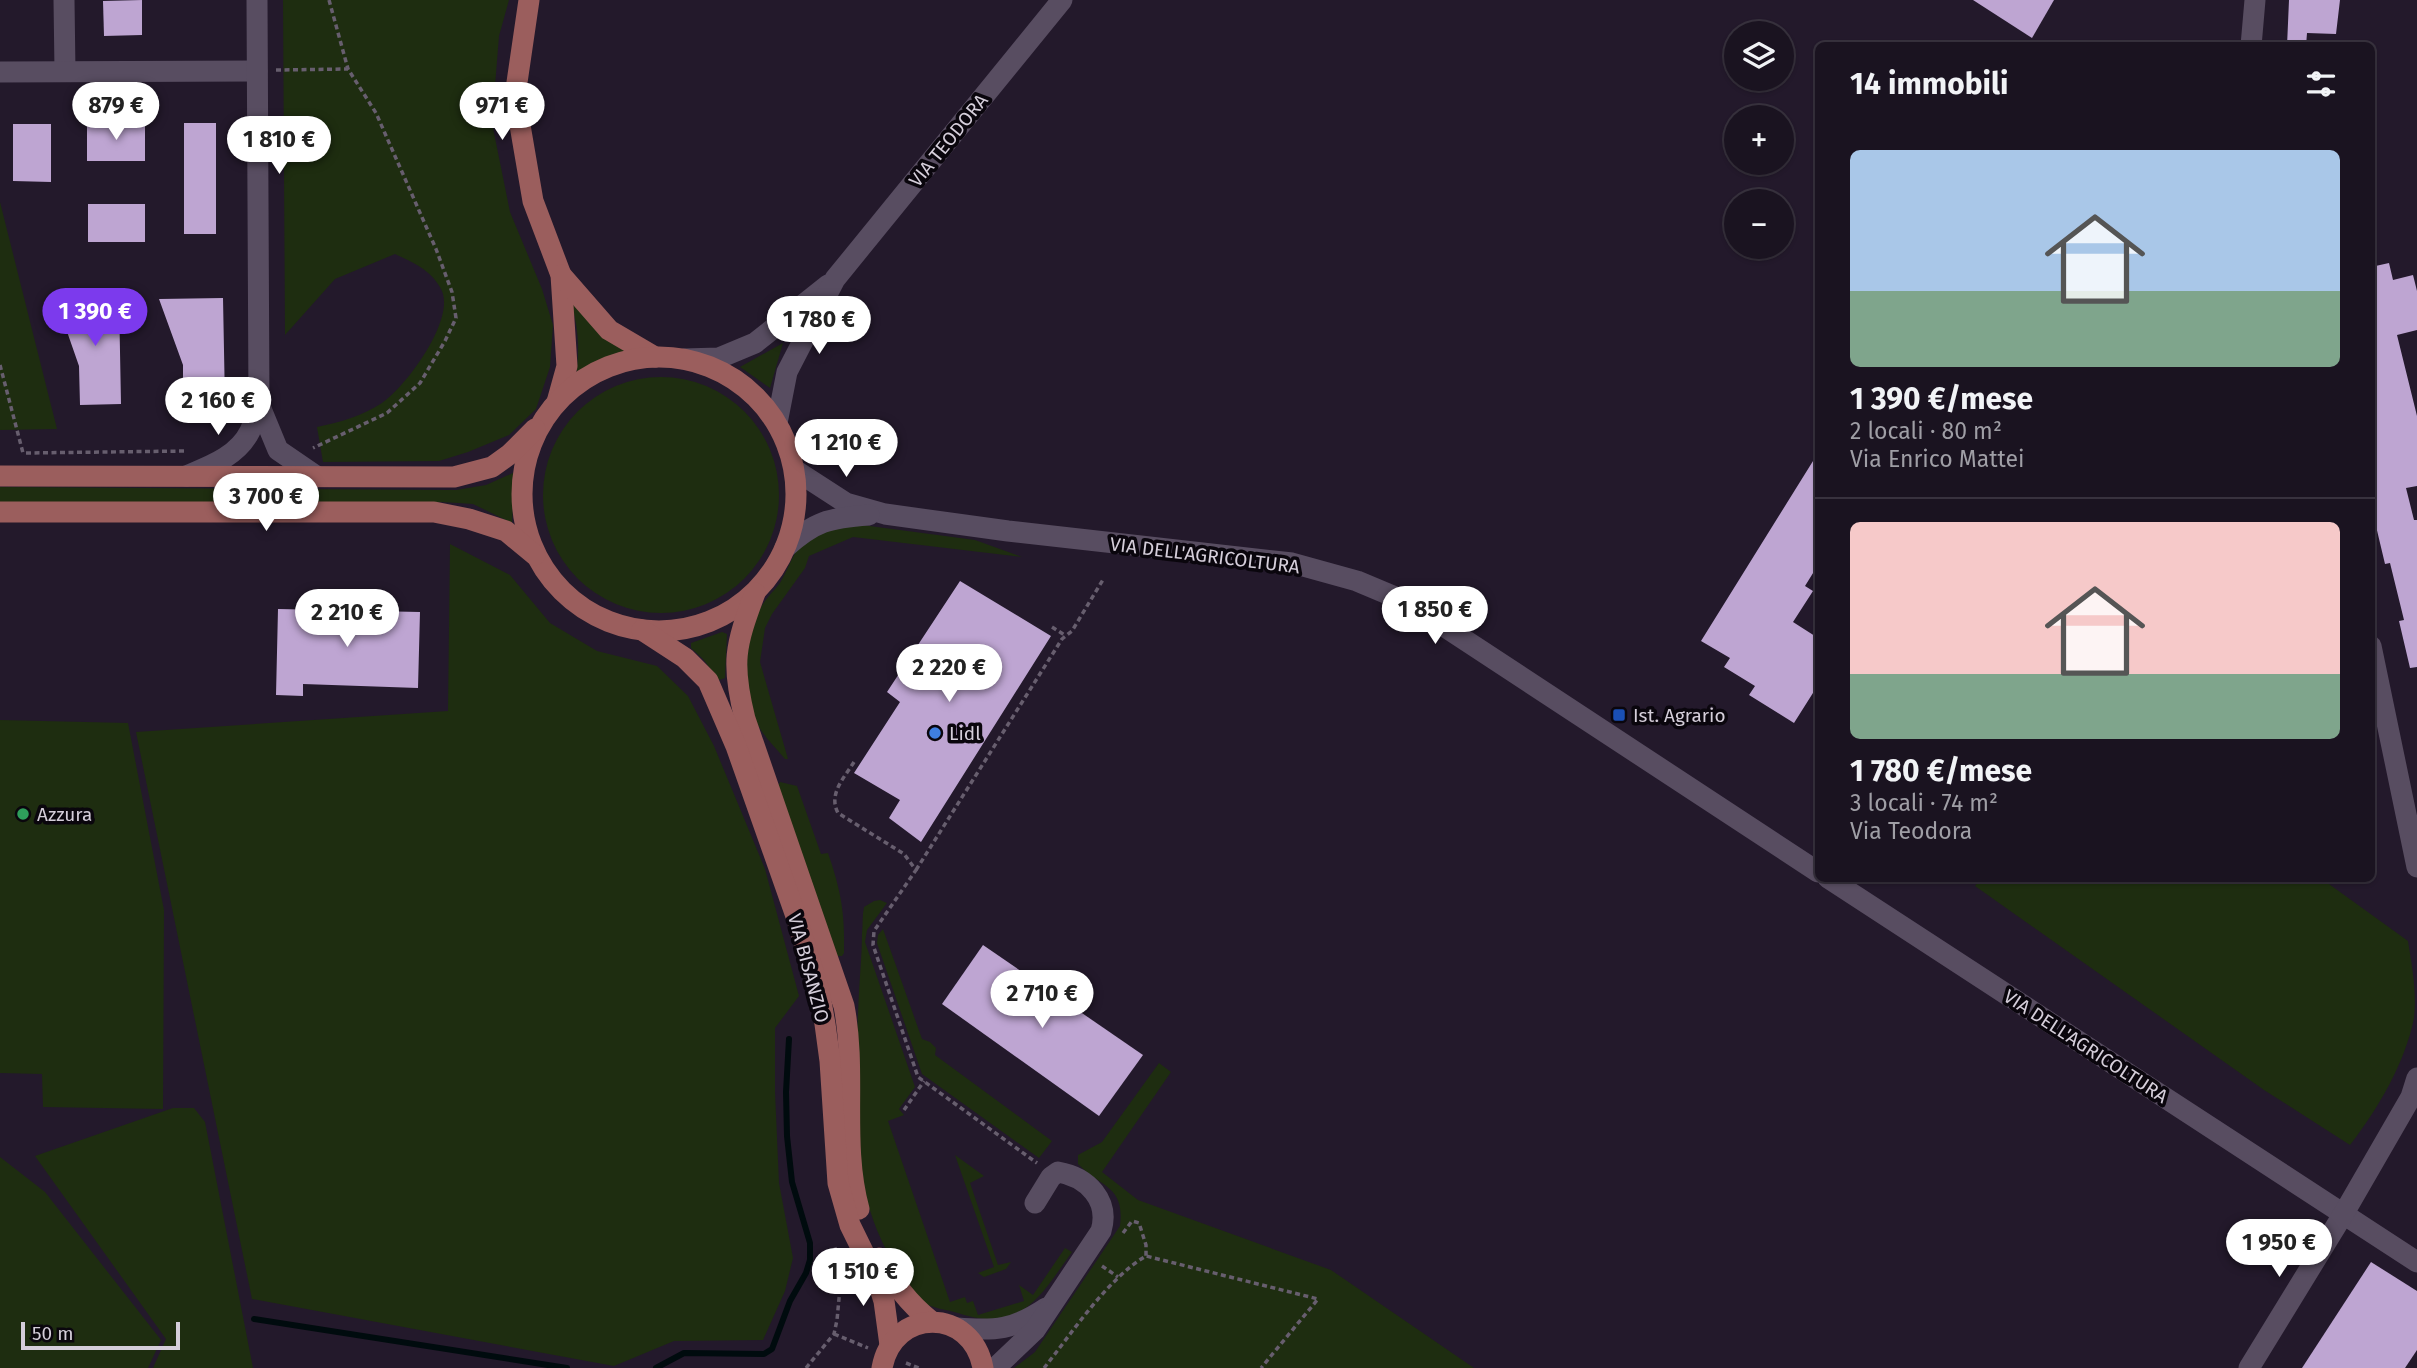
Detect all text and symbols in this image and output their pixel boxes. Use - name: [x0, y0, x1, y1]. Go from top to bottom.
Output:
- map controls: [1724, 21, 1794, 259]
- button: layers: [1724, 21, 1794, 91]
- icon: filters: [2302, 65, 2340, 103]
- text: 14 immobili: [1850, 66, 2008, 102]
- pin: 879 €: [67, 82, 165, 142]
- pin: 971 €: [453, 82, 551, 142]
- street label: VIA TEODORA: [904, 89, 993, 191]
- text: 879 €: [88, 91, 144, 119]
- text: 971 €: [476, 91, 528, 119]
- button: +: [1724, 105, 1794, 175]
- pin: 1 810 €: [214, 116, 344, 176]
- text: 1 810 €: [243, 125, 315, 153]
- button: −: [1724, 189, 1794, 259]
- icon: home: [2032, 196, 2158, 322]
- pin: 1 390 €: [30, 288, 160, 348]
- pin: 1 780 €: [754, 296, 884, 356]
- text: 1 390 €: [58, 297, 132, 325]
- text: 1 780 €: [783, 305, 855, 333]
- pin: 2 160 €: [153, 378, 283, 437]
- text: 1 390 €/mese: [1850, 381, 2033, 417]
- text: 2 160 €: [181, 386, 255, 414]
- text: 2 locali · 80 m²: [1850, 417, 2002, 445]
- pin: 1 210 €: [781, 420, 911, 479]
- text: 1 210 €: [811, 428, 881, 456]
- text: Via Enrico Mattei: [1850, 445, 2025, 473]
- pin: 3 700 €: [201, 474, 331, 533]
- text: 3 700 €: [229, 482, 303, 510]
- street label: VIA DELL'AGRICOLTURA: [1109, 532, 1301, 579]
- icon: home: [2032, 568, 2158, 694]
- pin: 1 850 €: [1370, 586, 1500, 646]
- pin: 2 210 €: [282, 590, 412, 649]
- text: 1 850 €: [1398, 595, 1472, 623]
- text: 2 210 €: [311, 598, 383, 626]
- pin: 2 220 €: [884, 644, 1014, 704]
- text: 2 220 €: [912, 653, 986, 681]
- place label: Ist. Agrario: [1633, 704, 1726, 727]
- marker: Ist. Agrario: [1611, 707, 1627, 723]
- place label: Lidl: [949, 722, 981, 745]
- marker: Lidl: [927, 725, 943, 741]
- text: 1 780 €/mese: [1850, 753, 2032, 789]
- text: 3 locali · 74 m²: [1850, 789, 1998, 817]
- place label: Azzura: [37, 803, 92, 826]
- marker: Azzura: [15, 806, 31, 822]
- text: Via Teodora: [1850, 817, 1972, 845]
- street label: VIA BISANZIO: [783, 911, 834, 1025]
- pin: 2 710 €: [977, 970, 1107, 1030]
- text: 2 710 €: [1007, 979, 1077, 1007]
- street label: VIA DELL'AGRICOLTURA: [1999, 985, 2172, 1108]
- pin: 1 950 €: [2214, 1220, 2344, 1279]
- text: 1 950 €: [2242, 1228, 2316, 1256]
- pin: 1 510 €: [798, 1248, 928, 1308]
- text: 1 510 €: [828, 1257, 898, 1285]
- scale bar: [21, 1319, 180, 1351]
- text: 50 m: [32, 1322, 73, 1345]

